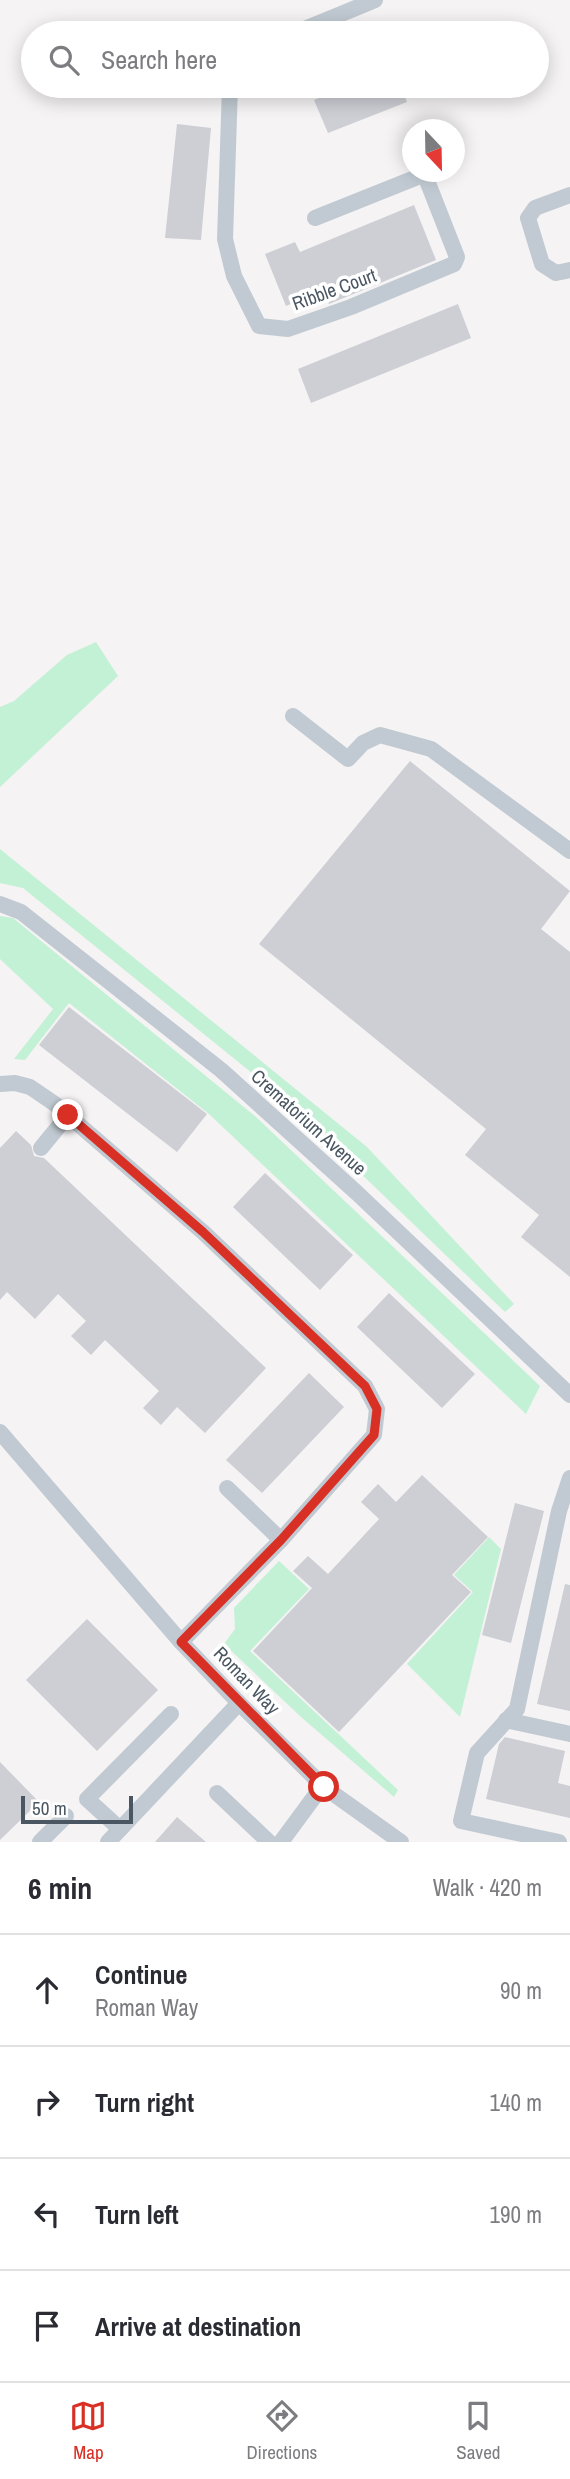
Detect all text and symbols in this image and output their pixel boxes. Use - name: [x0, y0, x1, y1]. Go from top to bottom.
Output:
- search box: [21, 21, 549, 98]
- icon: search: [45, 41, 83, 79]
- text: Search here: [101, 42, 217, 77]
- north arrow: [402, 119, 465, 182]
- street label: Ribble Court: [288, 262, 380, 316]
- street label: Crematorium Avenue: [246, 1063, 372, 1181]
- route end: [52, 1099, 83, 1130]
- street label: Roman Way: [208, 1640, 286, 1720]
- route start: [308, 1771, 339, 1802]
- scale bar: [21, 1793, 133, 1825]
- text: 50 m: [32, 1795, 67, 1821]
- text: 6 min: [28, 1868, 92, 1908]
- text: Walk · 420 m: [433, 1872, 542, 1903]
- text: Continue: [95, 1957, 187, 1992]
- icon: ahead: [28, 1971, 66, 2009]
- text: 90 m: [500, 1975, 542, 2006]
- text: Roman Way: [95, 1992, 198, 2023]
- icon: right: [28, 2083, 66, 2121]
- text: Turn right: [95, 2085, 194, 2120]
- text: 140 m: [490, 2087, 542, 2118]
- icon: left: [28, 2195, 66, 2233]
- text: Turn left: [95, 2197, 179, 2232]
- text: 190 m: [490, 2199, 542, 2230]
- icon: arrive: [28, 2307, 66, 2345]
- text: Arrive at destination: [95, 2309, 301, 2344]
- tab: Map: [69, 2397, 107, 2465]
- tab: Directions: [246, 2397, 317, 2465]
- tab: Saved: [456, 2397, 501, 2465]

